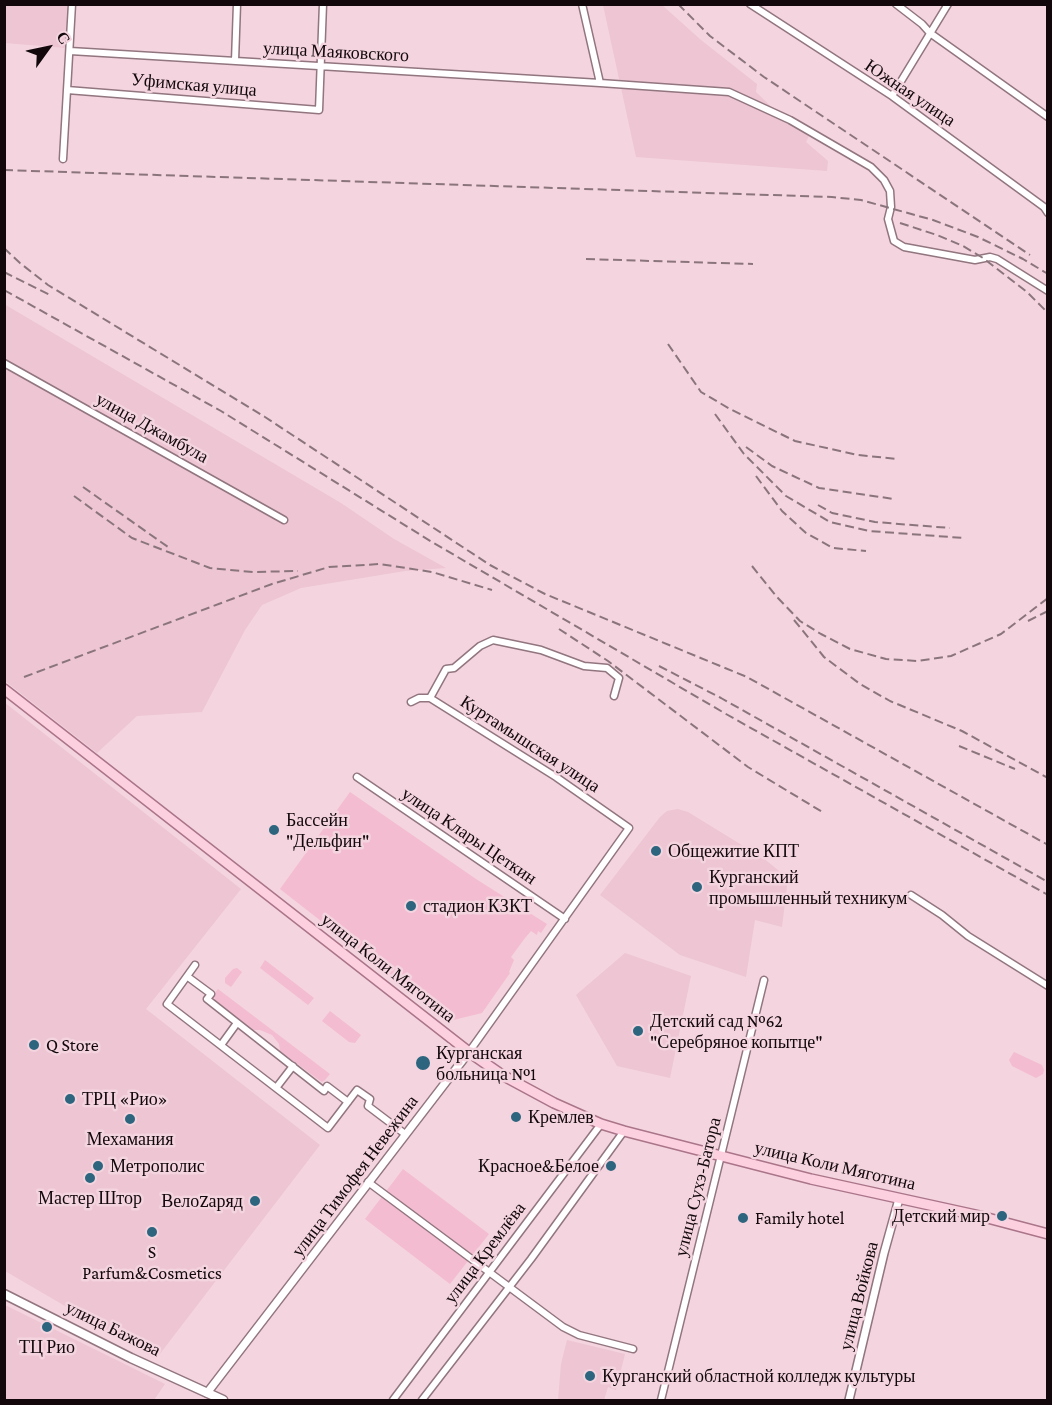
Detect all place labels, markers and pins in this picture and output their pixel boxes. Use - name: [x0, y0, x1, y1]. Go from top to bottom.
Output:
- place label: Бассейн "Дельфин": [286, 809, 369, 852]
- marker: Бассейн "Дельфин": [267, 823, 281, 837]
- place label: Общежитие КПТ: [668, 840, 799, 862]
- marker: Общежитие КПТ: [649, 844, 663, 858]
- place label: Курганский промышленный техникум: [709, 866, 908, 908]
- marker: Курганский промышленный техникум: [690, 880, 704, 894]
- place label: стадион КЗКТ: [423, 895, 532, 917]
- marker: стадион КЗКТ: [404, 899, 418, 913]
- place label: Детский сад №62 "Серебряное копытце": [650, 1010, 823, 1052]
- marker: Детский сад №62 "Серебряное копытце": [631, 1024, 645, 1038]
- place label: Q Store: [46, 1034, 99, 1056]
- marker: Q Store: [27, 1038, 41, 1052]
- place label: Курганская больница №1: [436, 1042, 536, 1084]
- marker: Курганская больница №1: [414, 1054, 432, 1072]
- place label: ТРЦ «Рио»: [82, 1088, 168, 1110]
- marker: ТРЦ «Рио»: [63, 1092, 77, 1106]
- place label: Кремлев: [528, 1106, 594, 1128]
- marker: Кремлев: [509, 1110, 523, 1124]
- marker: Мехамания: [123, 1112, 137, 1126]
- place label: Мехамания: [86, 1128, 174, 1150]
- place label: Метрополис: [110, 1155, 205, 1177]
- place label: Красное&Белое: [478, 1155, 599, 1177]
- marker: Метрополис: [91, 1159, 105, 1173]
- marker: Красное&Белое: [604, 1159, 618, 1173]
- marker: Мастер Штор: [83, 1171, 97, 1185]
- place label: Мастер Штор: [38, 1187, 142, 1209]
- place label: ВелоZаряд: [161, 1190, 243, 1212]
- marker: ВелоZаряд: [248, 1194, 262, 1208]
- place label: Детский мир: [892, 1205, 990, 1227]
- place label: Family hotel: [755, 1207, 844, 1229]
- marker: Детский мир: [995, 1209, 1009, 1223]
- marker: Family hotel: [736, 1211, 750, 1225]
- marker: S Parfum&Cosmetics: [145, 1225, 159, 1239]
- place label: S Parfum&Cosmetics: [82, 1241, 222, 1284]
- marker: ТЦ Рио: [40, 1320, 54, 1334]
- place label: ТЦ Рио: [19, 1336, 75, 1358]
- place label: Курганский областной колледж культуры: [602, 1365, 915, 1387]
- marker: Курганский областной колледж культуры: [583, 1369, 597, 1383]

